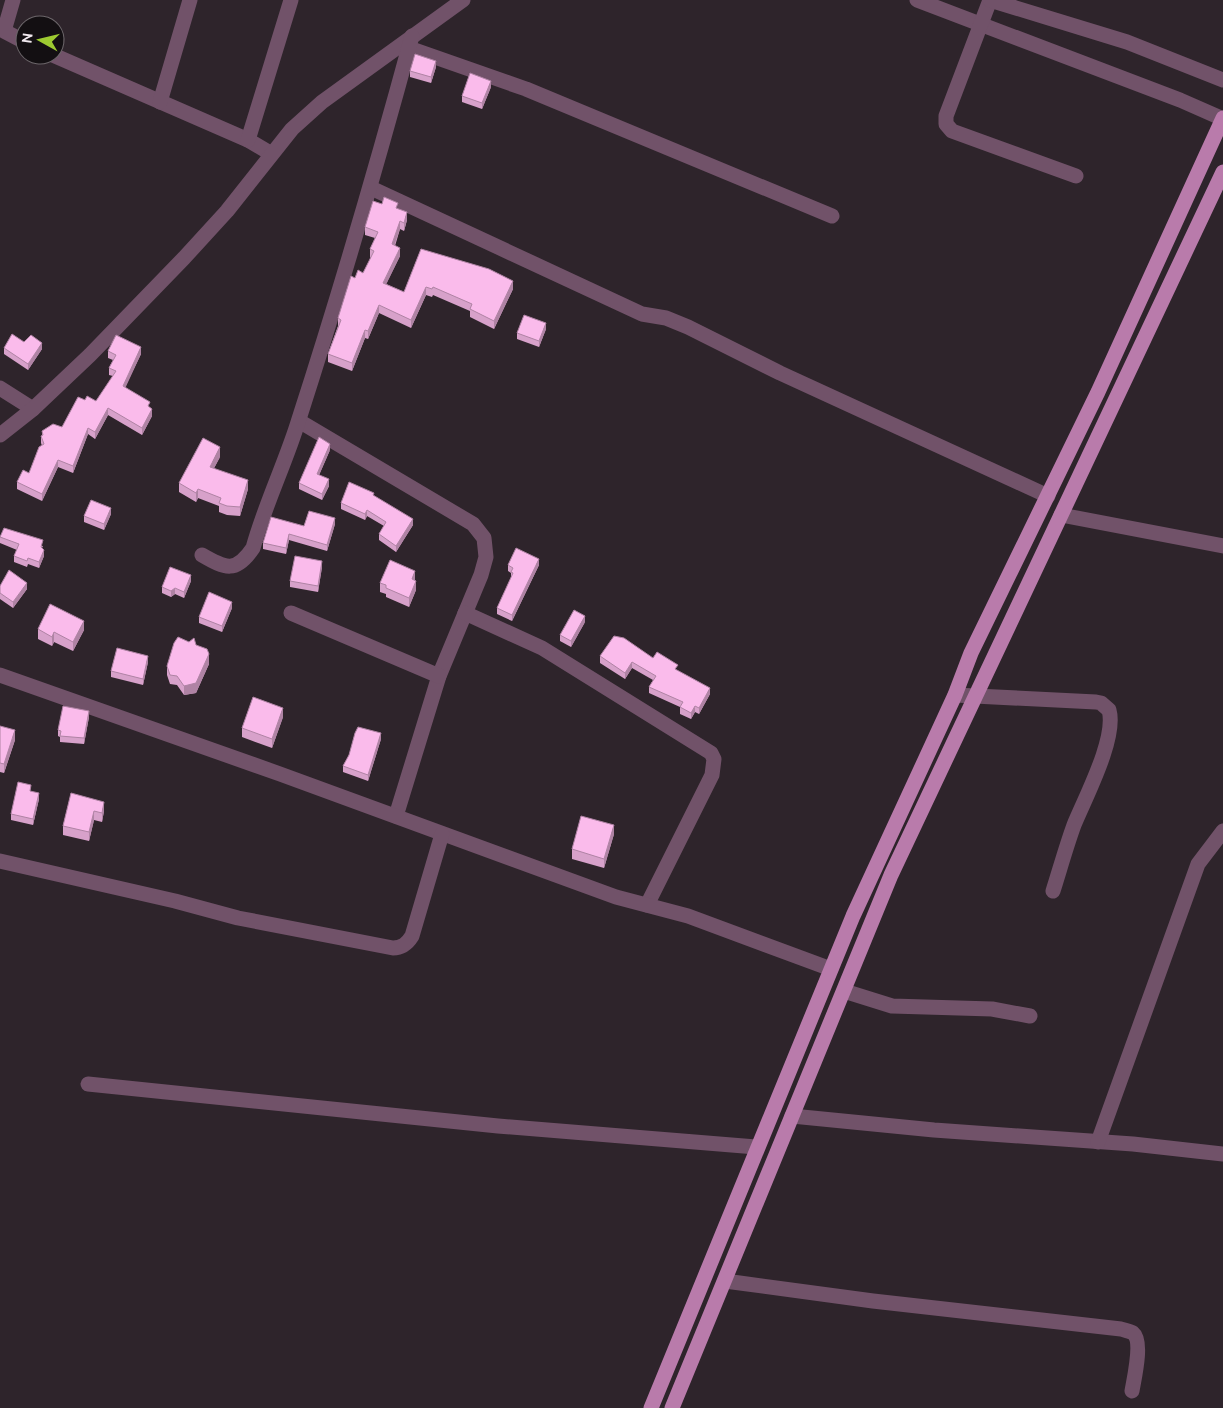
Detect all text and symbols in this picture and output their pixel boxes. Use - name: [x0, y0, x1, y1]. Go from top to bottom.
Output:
- north arrow: [15, 15, 65, 65]
- text: N: [18, 32, 36, 44]

